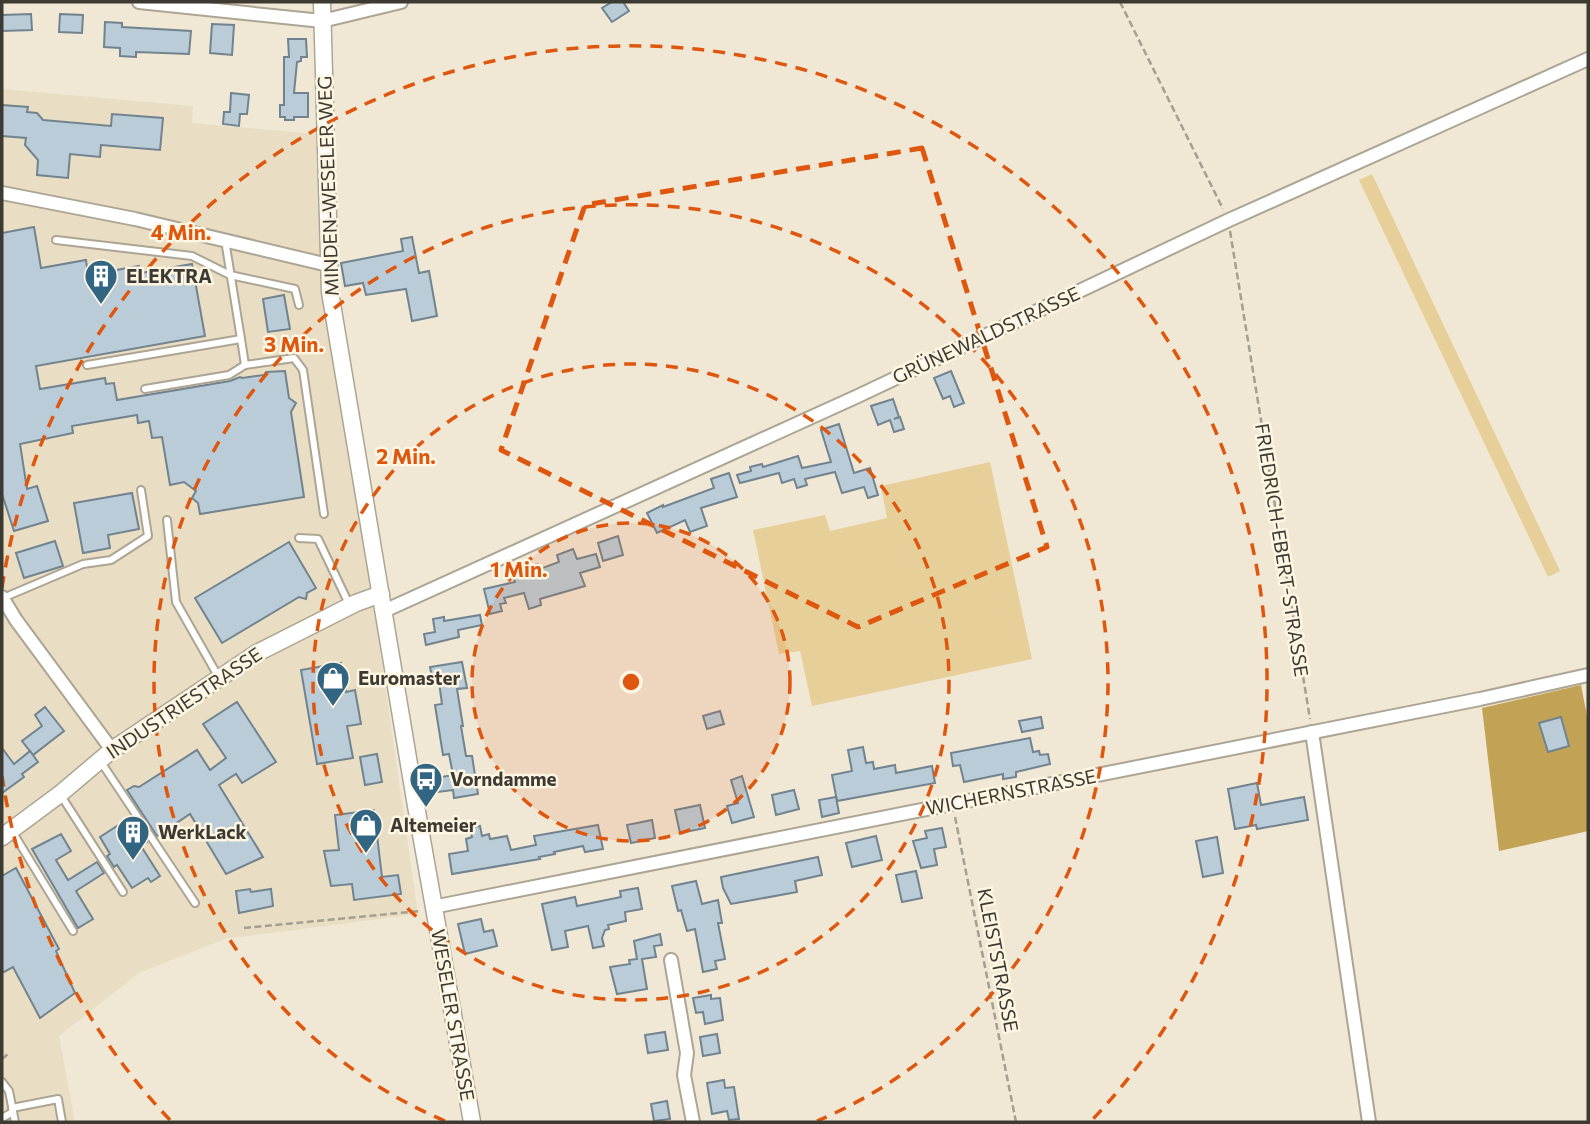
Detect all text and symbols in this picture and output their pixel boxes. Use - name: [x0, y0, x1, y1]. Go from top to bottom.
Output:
- street label: MINDEN-WESELER WEG: [312, 75, 343, 297]
- text: 4 Min.: [151, 219, 211, 244]
- building icon: ELEKTRA: [82, 257, 120, 306]
- place label: ELEKTRA: [126, 264, 212, 287]
- street label: GRÜNEWALDSTRASSE: [888, 281, 1083, 388]
- text: 3 Min.: [264, 331, 324, 356]
- street label: FRIEDRICH-EBERT-STRASSE: [1251, 422, 1314, 678]
- text: 2 Min.: [376, 443, 436, 468]
- text: 1 Min.: [490, 556, 548, 581]
- street label: INDUSTRIESTRASSE: [102, 642, 266, 763]
- shop icon: Euromaster: [314, 659, 352, 708]
- place label: Euromaster: [358, 666, 460, 689]
- centre of rings: [619, 670, 643, 694]
- bus stop icon: Vorndamme: [407, 760, 445, 809]
- street label: WICHERNSTRASSE: [924, 764, 1098, 819]
- place label: Vorndamme: [450, 767, 557, 790]
- shop icon: Altemeier: [347, 806, 385, 855]
- building icon: WerkLack: [114, 813, 152, 862]
- place label: Altemeier: [390, 813, 477, 836]
- place label: WerkLack: [158, 820, 247, 843]
- street label: KLEISTSTRASSE: [973, 886, 1024, 1034]
- street label: WESELER STRASSE: [427, 927, 480, 1103]

